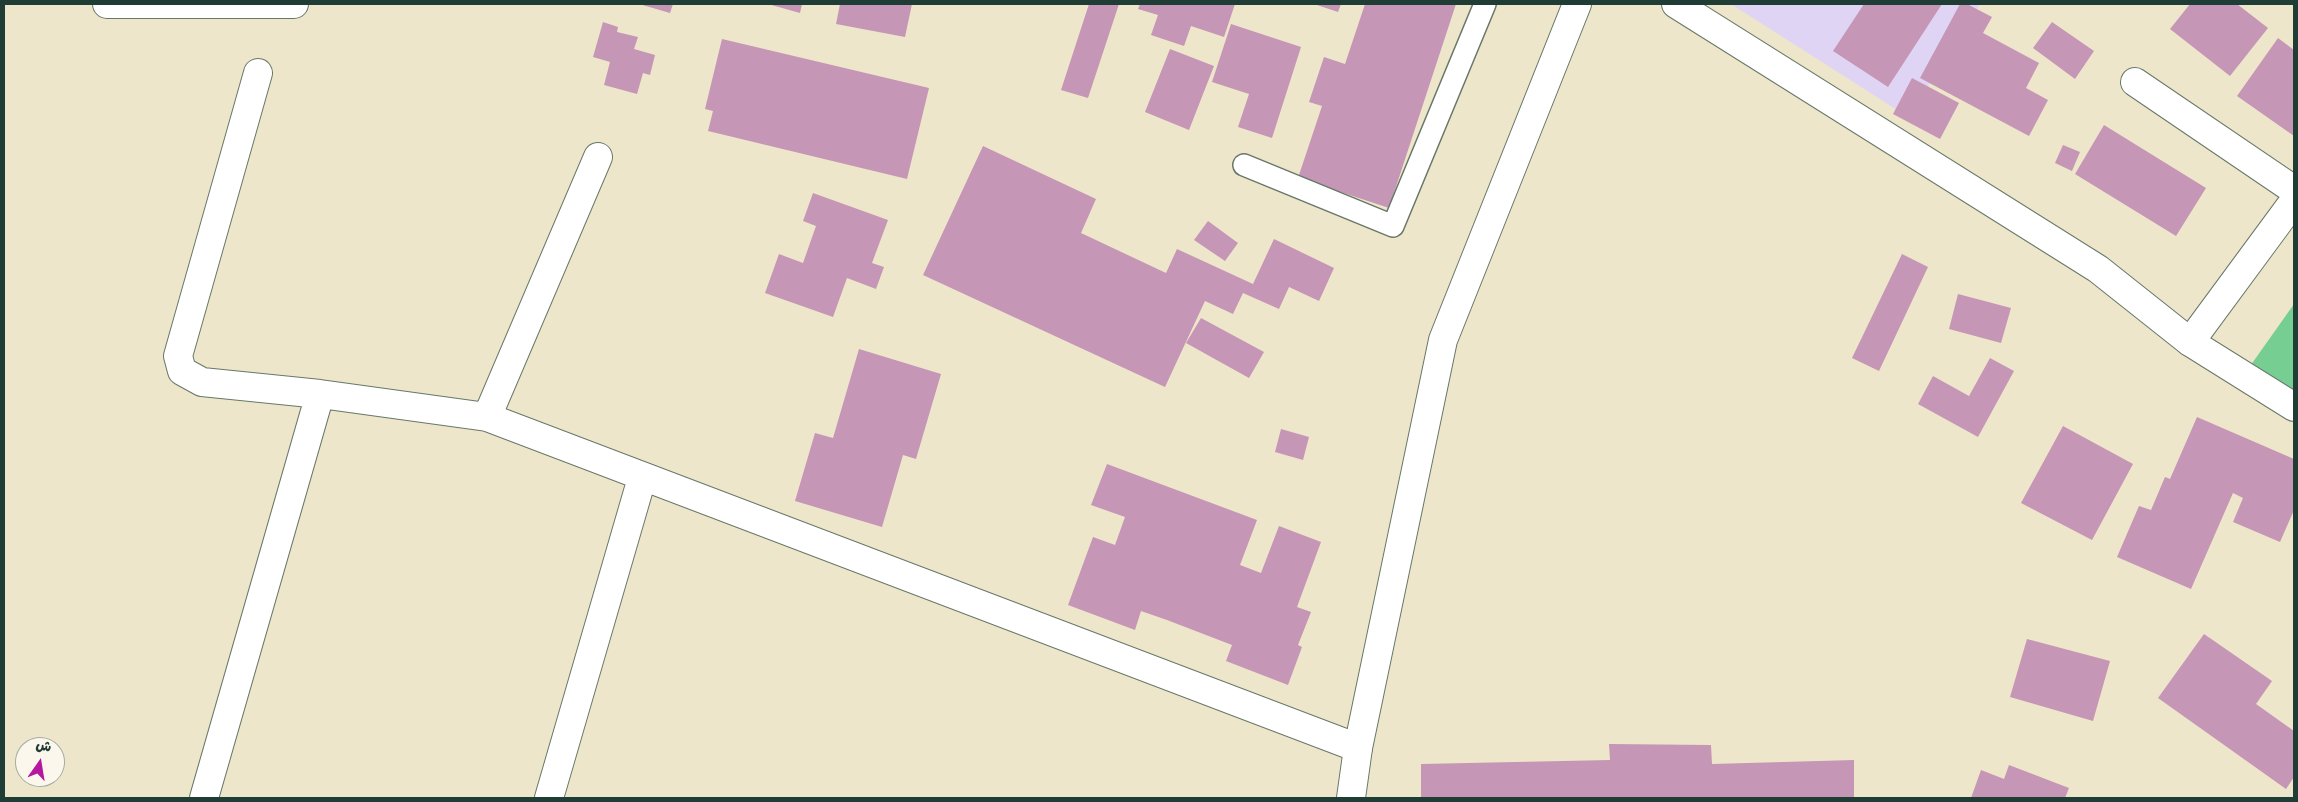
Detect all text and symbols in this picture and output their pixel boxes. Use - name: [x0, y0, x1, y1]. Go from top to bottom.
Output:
- north arrow: [15, 737, 65, 787]
- text: ش: [34, 738, 53, 758]

